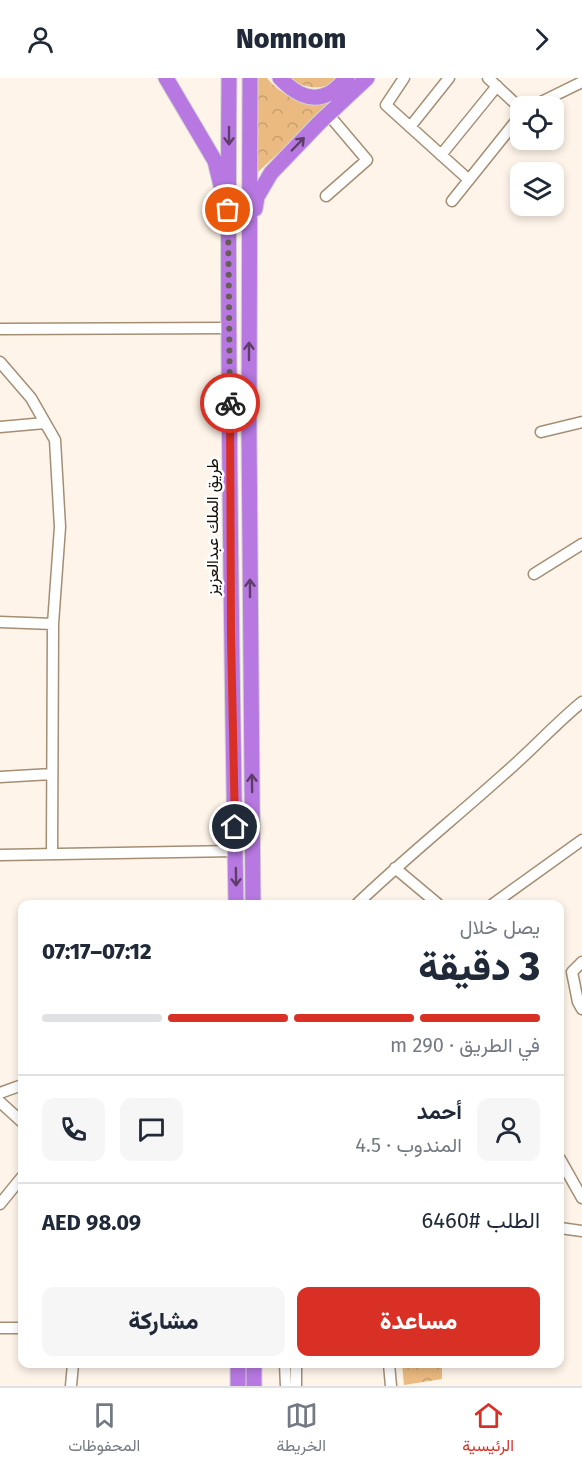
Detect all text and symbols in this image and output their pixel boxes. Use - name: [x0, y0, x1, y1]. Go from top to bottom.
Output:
- icon: person: [24, 23, 57, 56]
- text: Nomnom: [236, 23, 346, 55]
- icon: forward: [525, 23, 558, 56]
- map controls: [510, 96, 564, 216]
- button: locate: [510, 96, 564, 150]
- one-way arrow: [223, 126, 234, 146]
- one-way arrow: [291, 137, 305, 152]
- button: layers: [510, 162, 564, 216]
- pin: [202, 184, 253, 235]
- icon: bag: [211, 193, 244, 226]
- one-way arrow: [243, 342, 255, 362]
- courier: [200, 373, 260, 433]
- icon: bike: [214, 387, 247, 420]
- street label: طريق الملك عبدالعزيز: [203, 458, 223, 597]
- one-way arrow: [244, 579, 256, 599]
- one-way arrow: [246, 774, 257, 794]
- pin: [209, 801, 260, 852]
- icon: home: [218, 810, 251, 843]
- one-way arrow: [230, 867, 241, 887]
- text: يصل خلال: [460, 915, 540, 939]
- text: 07:12–07:17: [42, 938, 152, 965]
- text: 3 دقيقة: [418, 944, 540, 990]
- text: في الطريق · 290 m: [390, 1033, 540, 1057]
- button: phone: [42, 1098, 105, 1161]
- button: chat: [120, 1098, 183, 1161]
- text: أحمد: [417, 1098, 462, 1125]
- button: person: [477, 1098, 540, 1161]
- text: المندوب · 4.5: [355, 1133, 462, 1157]
- text: الطلب #6460: [422, 1207, 540, 1234]
- text: AED 98.09: [42, 1209, 141, 1236]
- button: مشاركة: [42, 1287, 285, 1356]
- button: مساعدة: [297, 1287, 540, 1356]
- tab: المحفوظات: [68, 1399, 140, 1460]
- tab: الخريطة: [276, 1399, 326, 1460]
- tab: الرئيسية: [462, 1399, 514, 1460]

